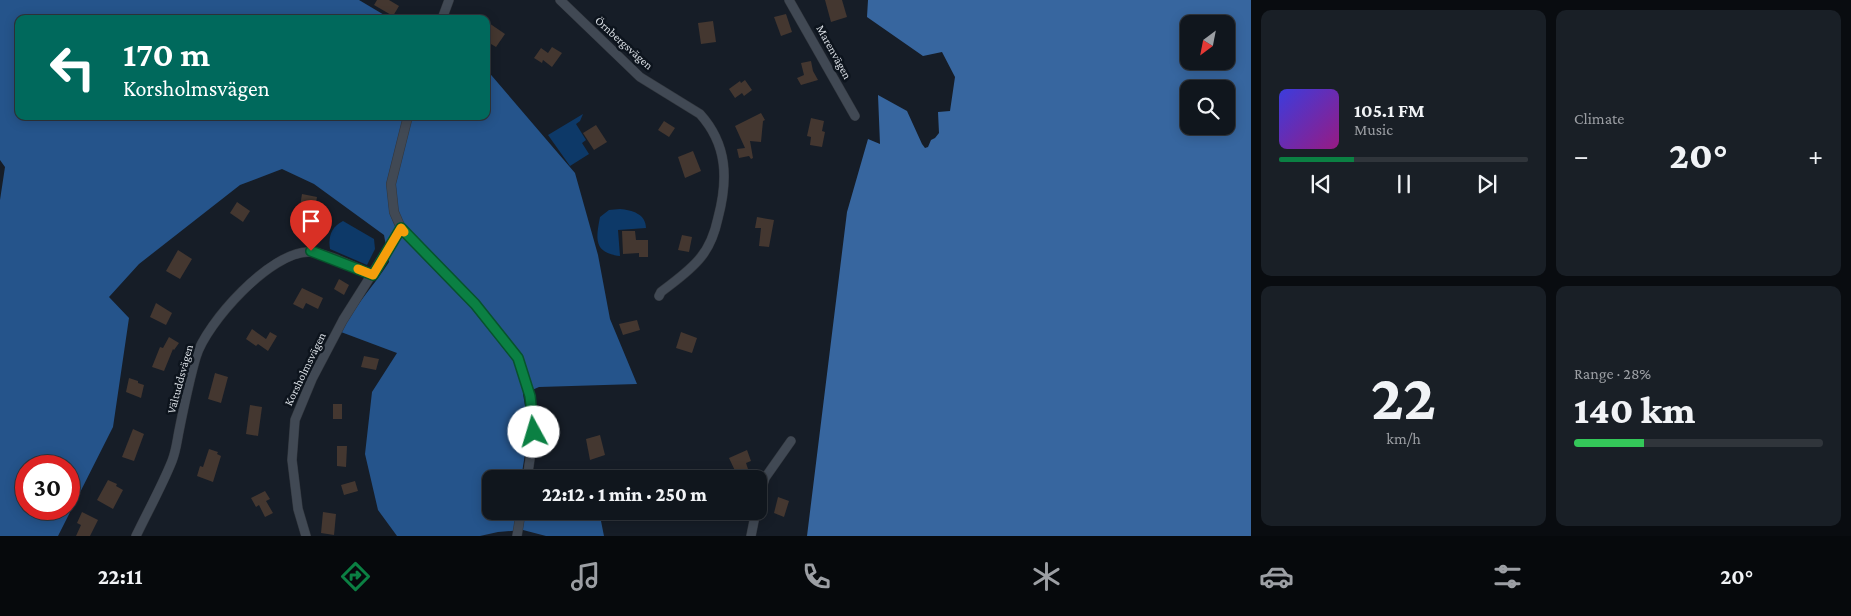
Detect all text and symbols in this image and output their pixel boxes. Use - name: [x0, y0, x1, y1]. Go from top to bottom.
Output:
- street label: Örnbergsvägen: [592, 13, 656, 73]
- north arrow: [1180, 15, 1235, 70]
- map controls: [1180, 15, 1235, 135]
- street label: Marenvägen: [813, 23, 855, 82]
- icon: left: [40, 35, 105, 100]
- text: 170 m: [123, 35, 210, 74]
- text: Korsholmsvägen: [123, 76, 270, 101]
- button: search: [1180, 80, 1235, 135]
- text: 105.1 FM: [1354, 100, 1424, 121]
- text: Climate: [1574, 110, 1624, 127]
- text: Music: [1354, 121, 1393, 138]
- text: 20°: [1669, 134, 1728, 176]
- text: −: [1574, 140, 1589, 171]
- text: +: [1808, 140, 1823, 171]
- icon: previous: [1307, 170, 1335, 198]
- icon: pause: [1390, 170, 1418, 198]
- icon: next: [1473, 170, 1501, 198]
- pin: [290, 200, 332, 251]
- icon: arrive: [297, 207, 325, 235]
- street label: Korsholmsvägen: [281, 330, 329, 408]
- street label: Vältuddsvägen: [164, 342, 196, 415]
- text: 22: [1371, 361, 1436, 433]
- text: Range · 28%: [1574, 365, 1651, 382]
- text: 140 km: [1574, 389, 1695, 431]
- position arrow: [507, 405, 559, 457]
- text: km/h: [1386, 430, 1421, 447]
- speed limit sign: 30: [15, 455, 80, 520]
- text: 22:12 · 1 min · 250 m: [542, 484, 707, 505]
- icon: directions: [338, 559, 373, 594]
- icon: music: [568, 559, 603, 594]
- icon: phone: [799, 559, 834, 594]
- icon: climate: [1029, 559, 1064, 594]
- icon: car: [1259, 559, 1294, 594]
- icon: filters: [1490, 559, 1525, 594]
- text: 22:11: [98, 564, 142, 589]
- text: 20°: [1720, 564, 1753, 589]

